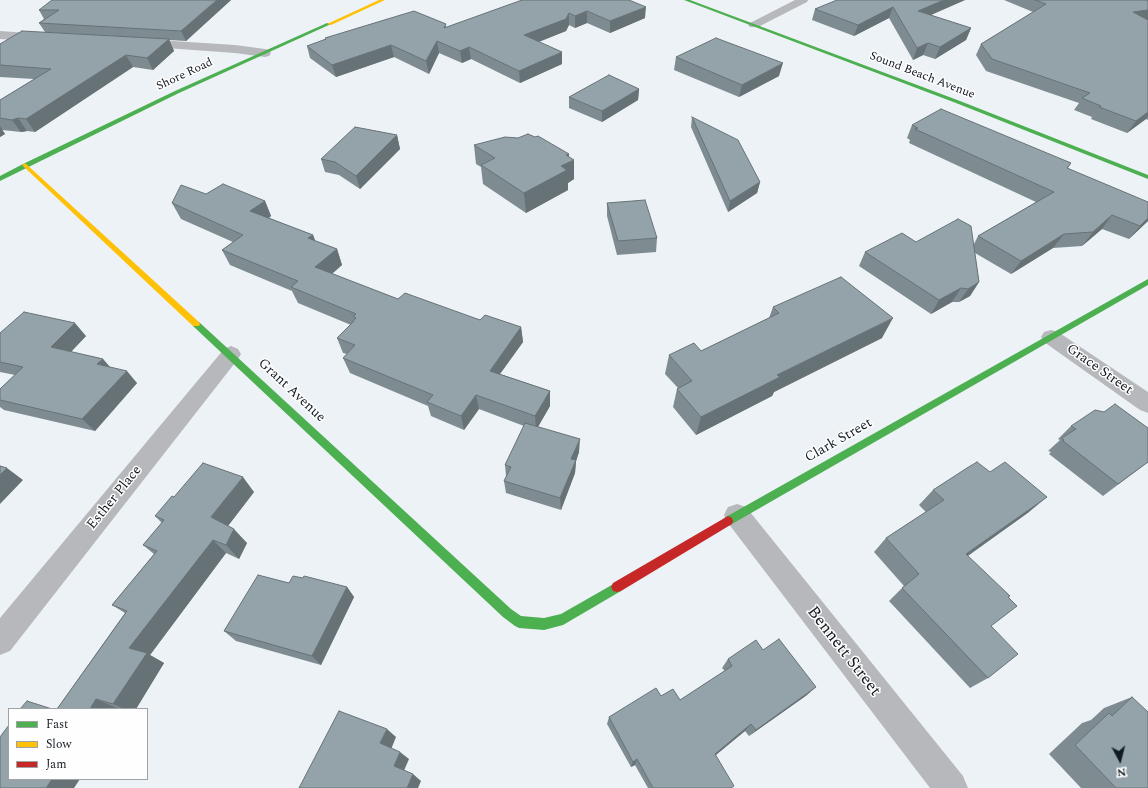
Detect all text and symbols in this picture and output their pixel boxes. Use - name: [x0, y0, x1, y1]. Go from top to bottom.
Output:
- street label: Sound Beach Avenue: [867, 49, 977, 103]
- street label: Shore Road: [155, 56, 215, 94]
- street label: Grace Street: [1063, 341, 1135, 399]
- street label: Grant Avenue: [254, 355, 328, 427]
- street label: Clark Street: [802, 415, 876, 467]
- street label: Esther Place: [84, 463, 146, 533]
- street label: Bennett Street: [802, 603, 884, 701]
- legend: [8, 708, 148, 780]
- text: Fast: [46, 715, 68, 734]
- text: Slow: [46, 735, 71, 754]
- north arrow: [1100, 740, 1140, 780]
- text: Jam: [46, 755, 67, 774]
- text: N: [1116, 763, 1127, 781]

